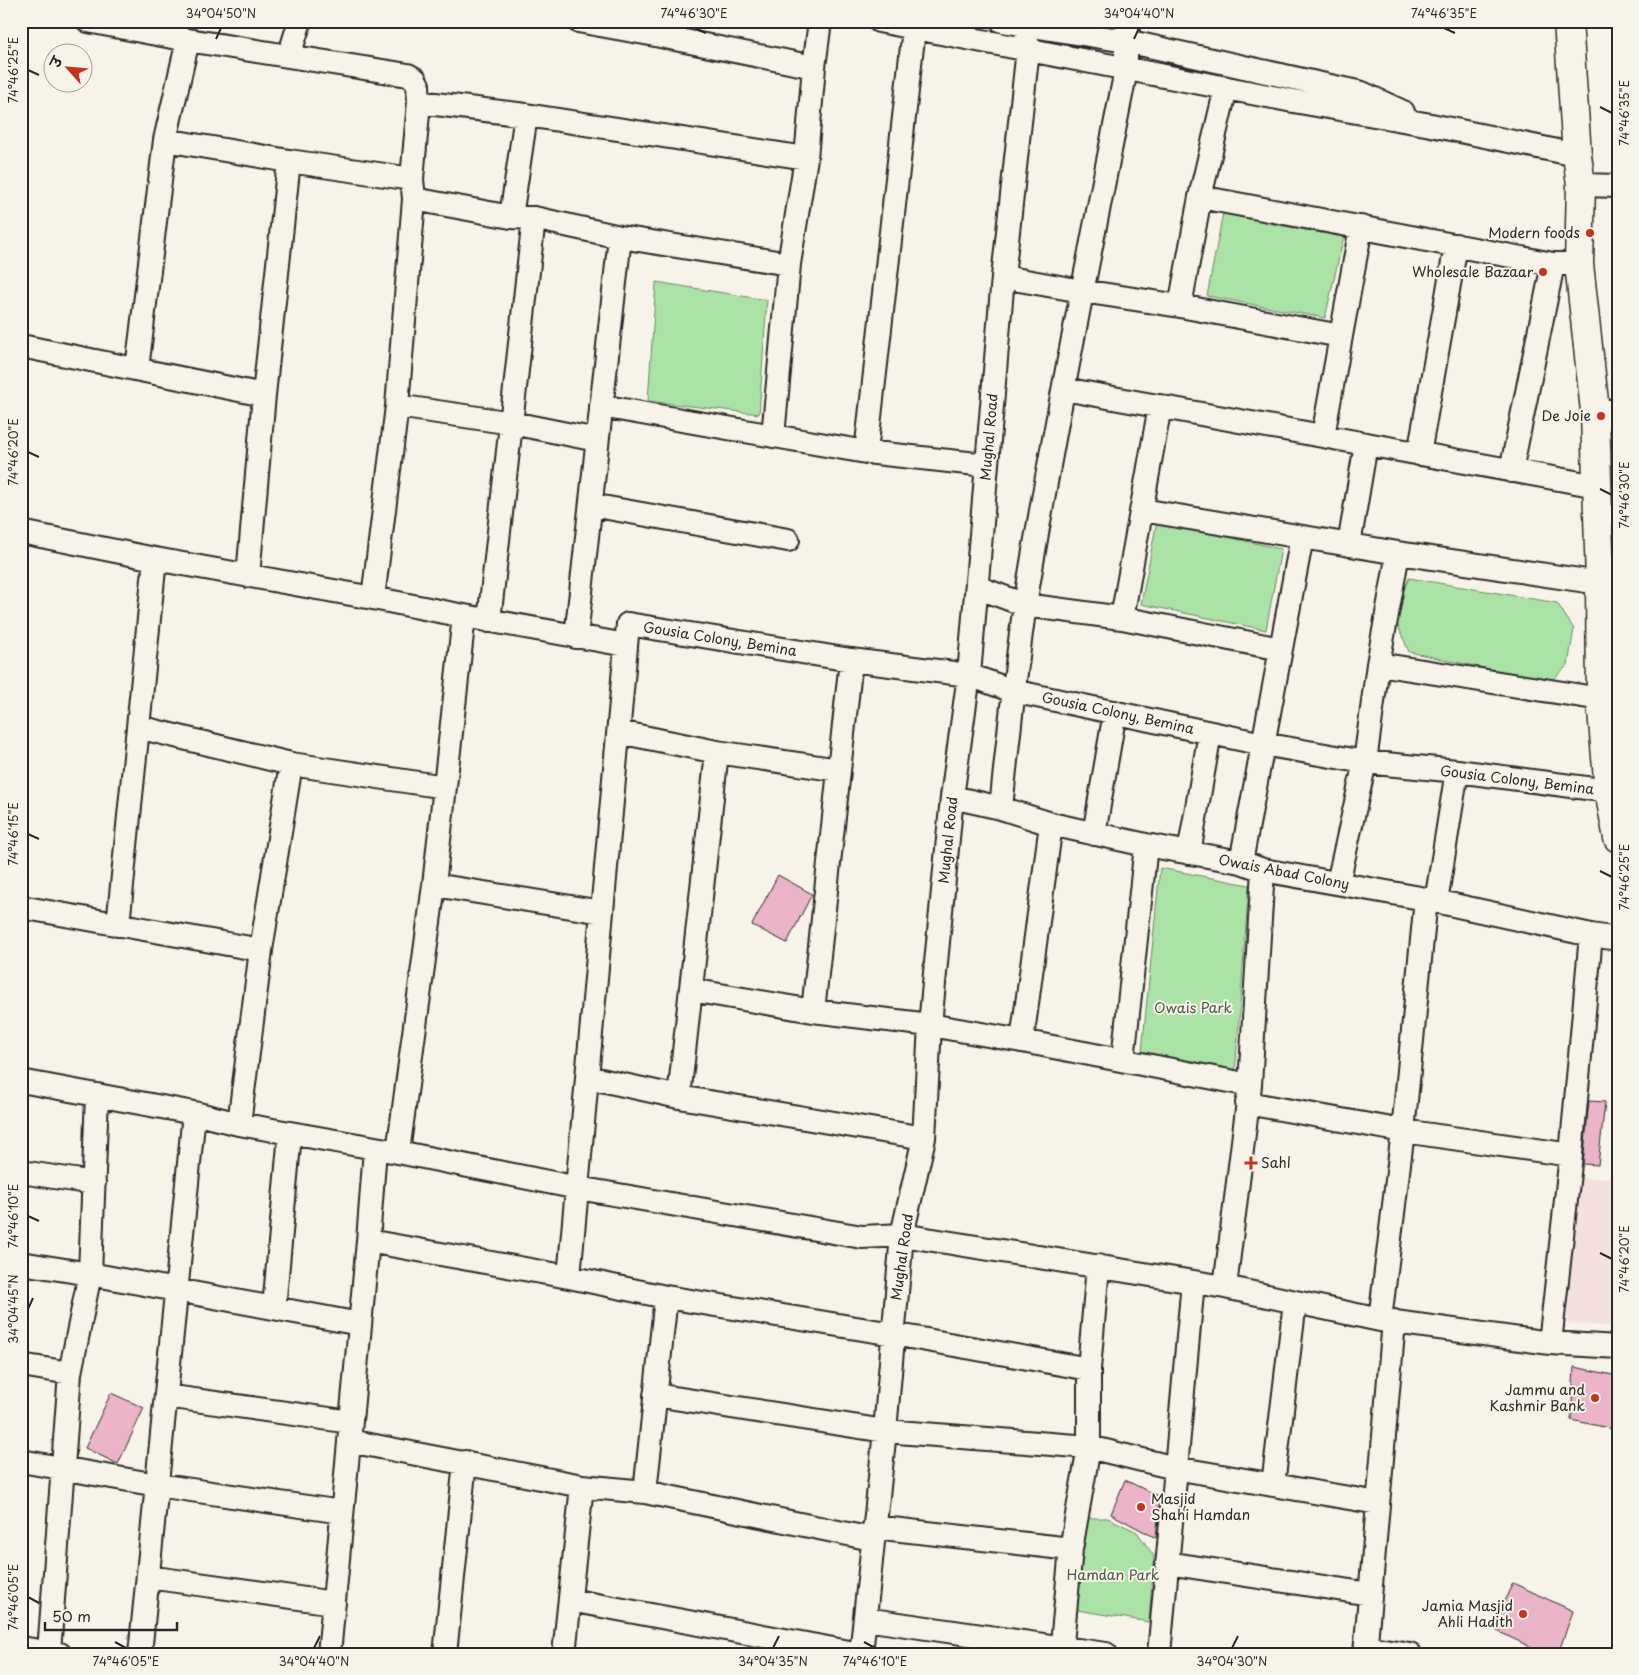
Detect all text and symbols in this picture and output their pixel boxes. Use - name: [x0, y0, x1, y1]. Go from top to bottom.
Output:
- text: 34°04'50"N: [186, 4, 256, 22]
- text: 74°46'30"E: [660, 4, 728, 22]
- text: 34°04'40"N: [1104, 4, 1174, 22]
- text: 74°46'35"E: [1411, 4, 1477, 22]
- text: 74°46'25"E: [4, 37, 22, 103]
- north arrow: [42, 42, 92, 92]
- text: उ: [44, 51, 68, 73]
- text: 74°46'35"E: [1615, 80, 1633, 146]
- place label: Modern foods: [1488, 222, 1580, 243]
- marker: Modern foods: [1584, 227, 1596, 239]
- place label: Wholesale Bazaar: [1412, 261, 1534, 282]
- marker: Wholesale Bazaar: [1537, 266, 1549, 278]
- street label: Mughal Road: [974, 392, 1003, 481]
- place label: De Joie: [1541, 405, 1591, 426]
- marker: De Joie: [1595, 410, 1607, 422]
- text: 74°46'20"E: [4, 418, 22, 486]
- text: 74°46'30"E: [1615, 461, 1633, 529]
- street label: Gousia Colony, Bemina: [642, 616, 799, 661]
- street label: Gousia Colony, Bemina: [1040, 686, 1196, 739]
- street label: Gousia Colony, Bemina: [1439, 760, 1596, 799]
- street label: Mughal Road: [932, 795, 963, 885]
- text: 74°46'15"E: [4, 802, 22, 866]
- text: 74°46'25"E: [1615, 844, 1633, 910]
- street label: Owais Abad Colony: [1217, 849, 1351, 895]
- park label: Owais Park: [1154, 997, 1233, 1018]
- place label: Sahl: [1261, 1152, 1291, 1173]
- marker: Sahl: [1245, 1157, 1257, 1169]
- text: 74°46'10"E: [4, 1184, 22, 1248]
- street label: Mughal Road: [885, 1212, 918, 1302]
- text: 74°46'20"E: [1615, 1225, 1633, 1293]
- text: 34°04'45"N: [4, 1274, 22, 1344]
- place label: Jammu and Kashmir Bank: [1490, 1379, 1585, 1416]
- marker: Jammu and Kashmir Bank: [1589, 1392, 1601, 1404]
- place label: Masjid Shahi Hamdan: [1151, 1488, 1250, 1525]
- marker: Masjid Shahi Hamdan: [1135, 1501, 1147, 1513]
- text: 74°46'05"E: [4, 1564, 22, 1630]
- park label: Hamdan Park: [1067, 1564, 1160, 1585]
- place label: Jamia Masjid Ahli Hadith: [1422, 1595, 1513, 1632]
- scale bar: [45, 1600, 178, 1632]
- text: 50 m: [52, 1604, 91, 1627]
- marker: Jamia Masjid Ahli Hadith: [1517, 1608, 1529, 1620]
- text: 74°46'05"E: [93, 1652, 159, 1670]
- text: 34°04'40"N: [279, 1652, 349, 1670]
- text: 34°04'35"N: [738, 1652, 808, 1670]
- text: 74°46'10"E: [843, 1652, 907, 1670]
- text: 34°04'30"N: [1197, 1652, 1267, 1670]

